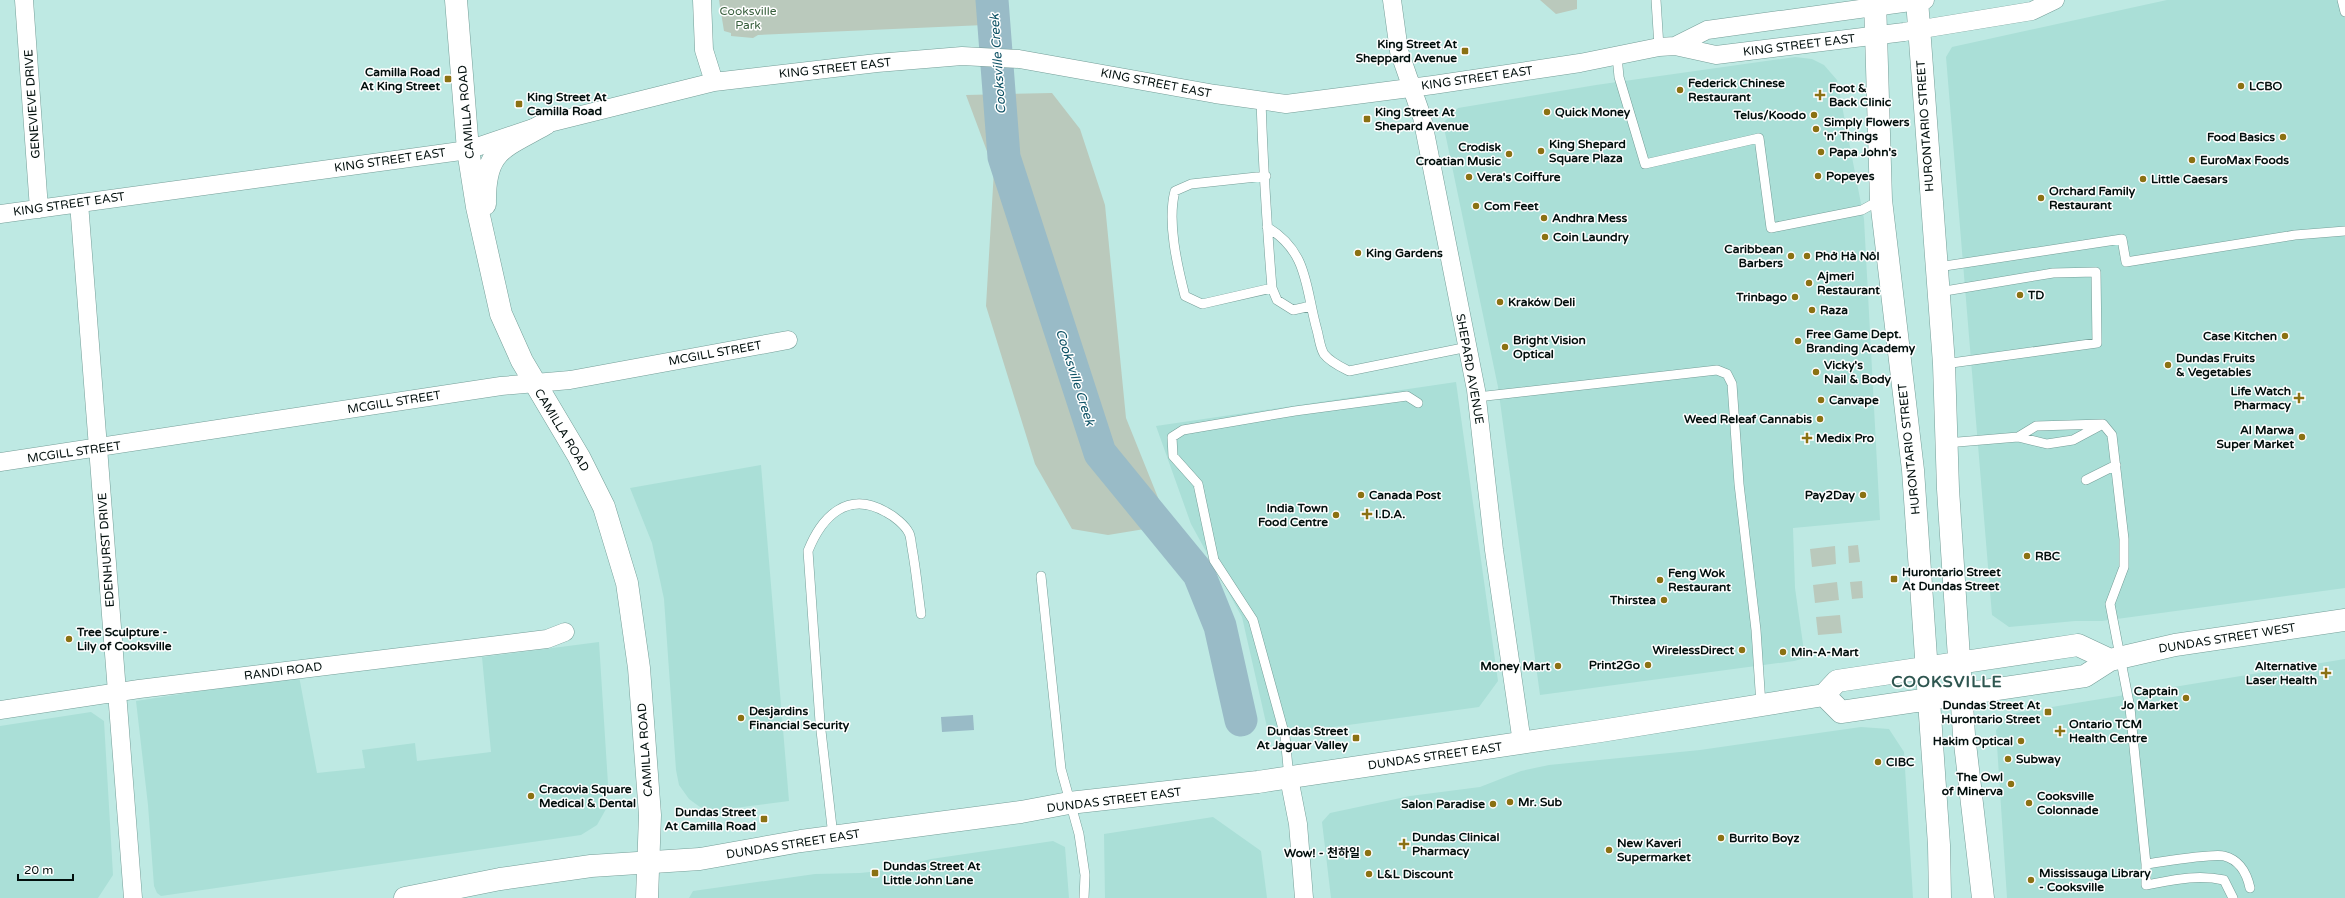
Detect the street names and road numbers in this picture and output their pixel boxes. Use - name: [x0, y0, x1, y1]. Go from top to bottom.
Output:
- street label: KING STREET EAST: [1742, 31, 1856, 59]
- street label: GENEVIEVE DRIVE: [21, 49, 43, 159]
- street label: KING STREET EAST: [778, 55, 892, 81]
- street label: HURONTARIO STREET: [1913, 59, 1937, 192]
- street label: KING STREET EAST: [1420, 63, 1534, 93]
- street label: CAMILLA ROAD: [455, 65, 477, 159]
- street label: KING STREET EAST: [1099, 65, 1213, 101]
- street label: KING STREET EAST: [333, 145, 447, 175]
- street label: KING STREET EAST: [12, 189, 126, 219]
- street label: SHEPARD AVENUE: [1453, 313, 1487, 426]
- street label: MCGILL STREET: [667, 338, 763, 368]
- street label: HURONTARIO STREET: [1895, 382, 1923, 515]
- street label: CAMILLA ROAD: [532, 386, 592, 474]
- street label: MCGILL STREET: [346, 388, 442, 416]
- street label: MCGILL STREET: [26, 438, 122, 466]
- street label: EDENHURST DRIVE: [95, 492, 117, 608]
- street label: DUNDAS STREET WEST: [2157, 620, 2297, 656]
- street label: RANDI ROAD: [243, 659, 323, 683]
- street label: CAMILLA ROAD: [635, 703, 655, 797]
- street label: DUNDAS STREET EAST: [1367, 740, 1504, 772]
- street label: DUNDAS STREET EAST: [1046, 785, 1183, 815]
- street label: DUNDAS STREET EAST: [725, 826, 862, 862]

